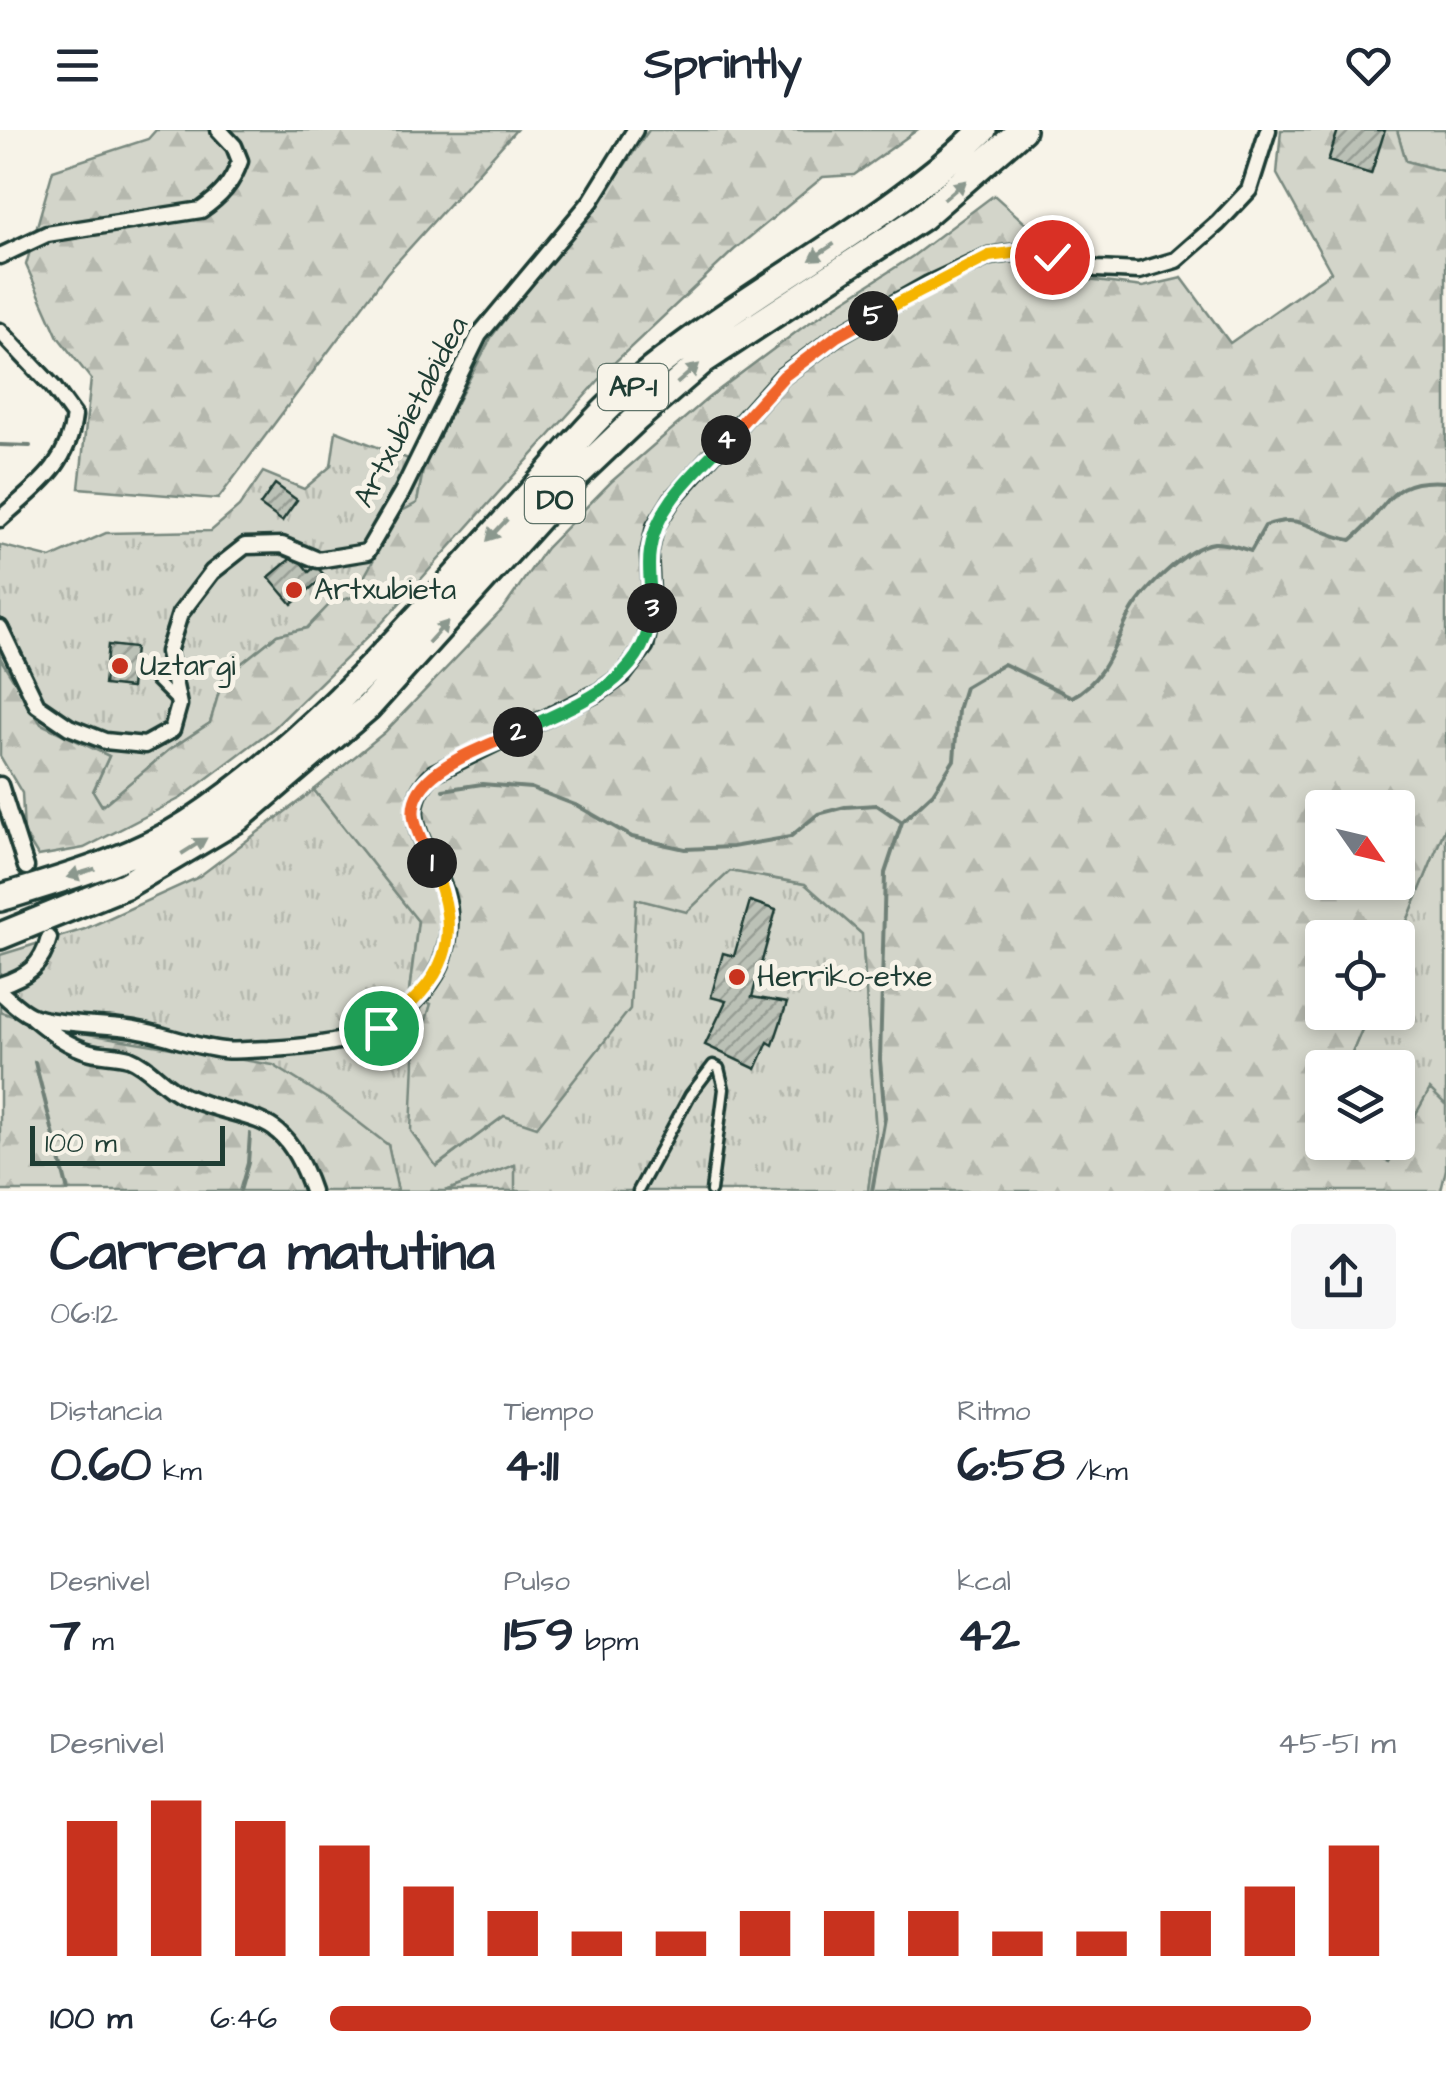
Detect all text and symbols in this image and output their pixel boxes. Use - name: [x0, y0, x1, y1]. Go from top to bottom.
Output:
- text: Sprintly: [644, 34, 802, 96]
- icon: menu: [50, 38, 105, 93]
- icon: heart: [1341, 38, 1396, 93]
- one-way arrow: [943, 179, 968, 201]
- pin: [1010, 215, 1095, 300]
- icon: check: [1025, 230, 1080, 285]
- one-way arrow: [809, 243, 836, 261]
- pin: 5: [848, 291, 898, 341]
- text: 5: [863, 296, 883, 335]
- street label: Artxubietabidea: [343, 309, 479, 515]
- one-way arrow: [675, 363, 700, 385]
- road number: AP-1: [598, 364, 668, 410]
- pin: 4: [701, 415, 751, 465]
- text: 4: [716, 420, 736, 459]
- road number: DO: [525, 477, 585, 523]
- one-way arrow: [486, 517, 508, 542]
- place label: Artxubieta: [314, 569, 456, 611]
- marker: Artxubieta: [283, 579, 305, 601]
- pin: 3: [627, 583, 677, 633]
- text: 3: [645, 588, 659, 627]
- one-way arrow: [426, 620, 448, 645]
- place label: Uztargi: [140, 645, 236, 688]
- marker: Uztargi: [109, 655, 131, 677]
- pin: 2: [493, 707, 543, 757]
- text: 2: [510, 712, 526, 751]
- north arrow: [1305, 790, 1415, 900]
- map controls: [1305, 790, 1415, 1160]
- one-way arrow: [180, 837, 208, 855]
- pin: 1: [407, 838, 457, 888]
- text: 1: [430, 843, 434, 882]
- one-way arrow: [65, 866, 96, 881]
- button: locate: [1305, 920, 1415, 1030]
- place label: Herriko-etxe: [757, 956, 932, 998]
- marker: Herriko-etxe: [726, 966, 748, 988]
- pin: [339, 986, 424, 1071]
- icon: arrive: [354, 1001, 409, 1056]
- button: layers: [1305, 1050, 1415, 1160]
- scale bar: [30, 1121, 225, 1166]
- text: 100 m: [45, 1124, 117, 1163]
- text: Carrera matutina: [50, 1215, 495, 1291]
- button: share: [1291, 1224, 1396, 1329]
- text: 06:12: [50, 1291, 118, 1336]
- text: Distancia: [50, 1392, 162, 1431]
- text: Tiempo: [504, 1392, 594, 1431]
- text: Ritmo: [957, 1392, 1030, 1431]
- text: 0.60: [50, 1431, 151, 1500]
- text: 4:11: [504, 1431, 559, 1500]
- text: 6:58: [957, 1431, 1065, 1500]
- text: km: [151, 1452, 202, 1491]
- text: /km: [1065, 1452, 1128, 1491]
- text: Desnivel: [50, 1562, 150, 1601]
- text: Pulso: [504, 1562, 570, 1601]
- text: kcal: [957, 1562, 1011, 1601]
- text: 7: [50, 1601, 81, 1670]
- text: 159: [504, 1601, 574, 1670]
- text: 42: [957, 1601, 1020, 1670]
- text: m: [81, 1622, 114, 1661]
- text: bpm: [574, 1622, 638, 1661]
- text: Desnivel: [50, 1721, 164, 1766]
- text: 45–51 m: [1277, 1721, 1396, 1766]
- text: 100 m: [50, 1996, 132, 2041]
- text: 6:46: [210, 1996, 277, 2041]

